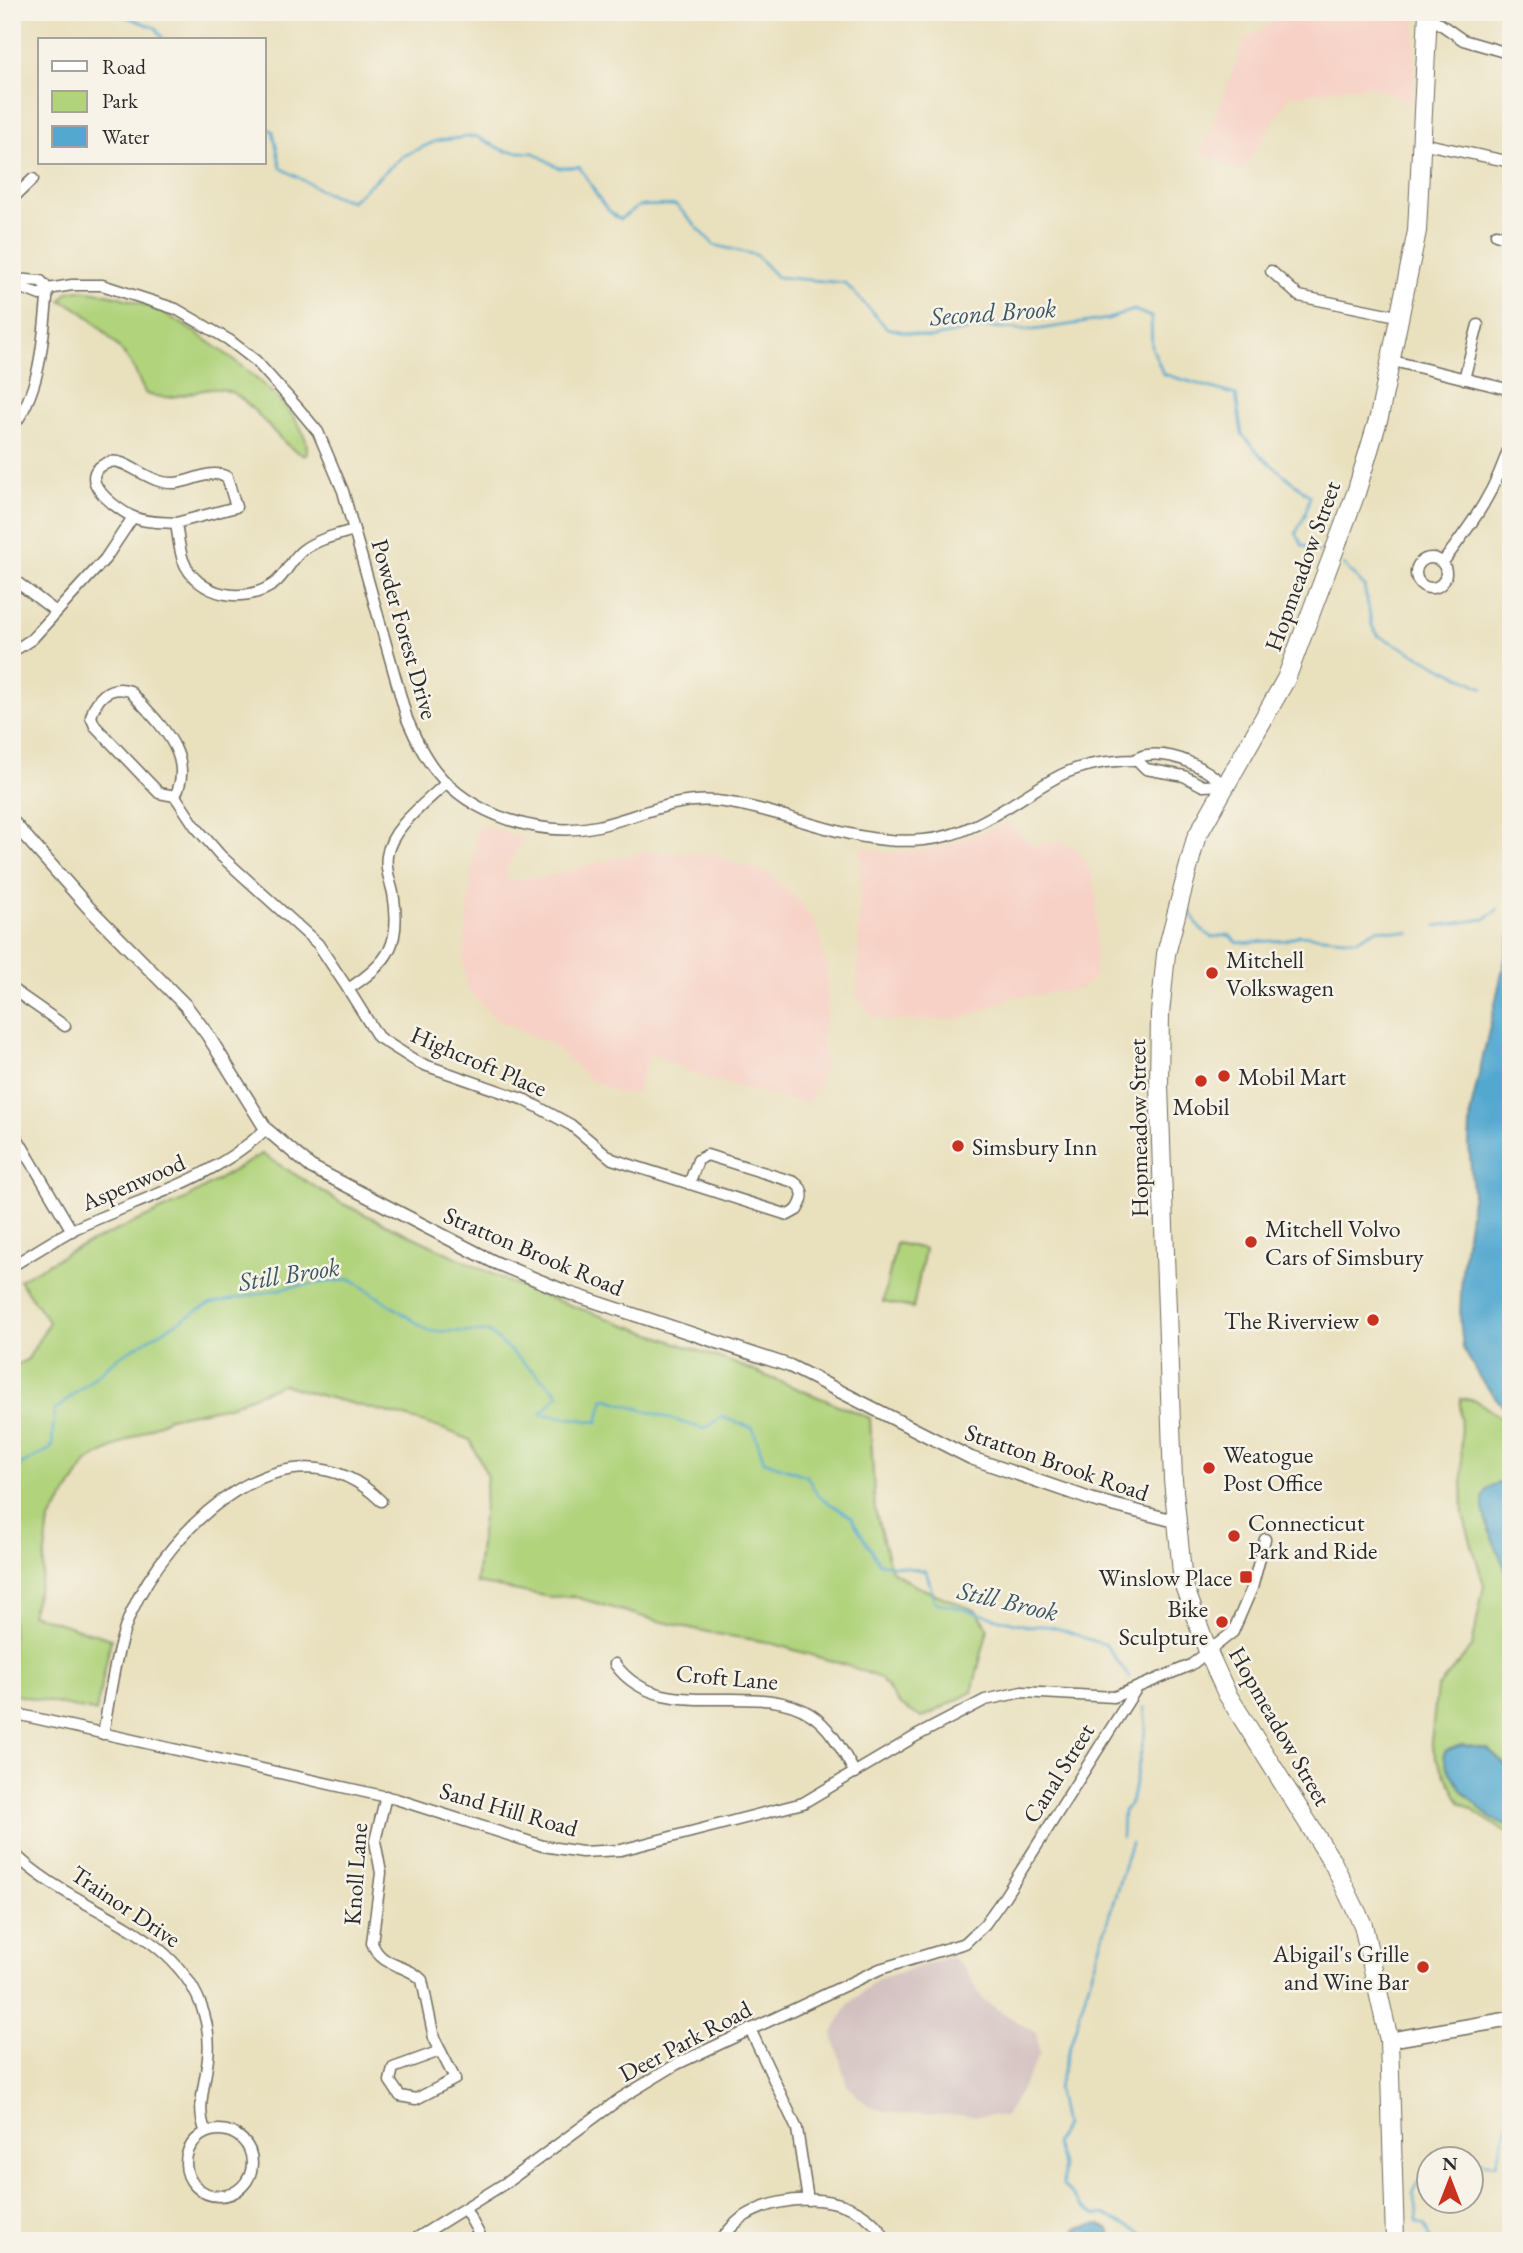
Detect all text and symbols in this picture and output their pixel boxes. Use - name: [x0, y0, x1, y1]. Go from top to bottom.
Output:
- legend: [38, 38, 266, 164]
- text: Road: [102, 53, 146, 80]
- text: Park: [102, 87, 139, 114]
- text: Water: [102, 123, 149, 150]
- water label: Second Brook: [928, 291, 1058, 333]
- street label: Hopmeadow Street: [1257, 476, 1347, 655]
- street label: Powder Forest Drive: [364, 535, 446, 723]
- place label: Mitchell Volkswagen: [1226, 944, 1334, 1003]
- marker: Mitchell Volkswagen: [1204, 965, 1220, 981]
- street label: Highcroft Place: [406, 1018, 552, 1104]
- street label: Hopmeadow Street: [1121, 1038, 1155, 1218]
- place label: Mobil Mart: [1238, 1061, 1347, 1092]
- marker: Mobil Mart: [1216, 1068, 1232, 1084]
- marker: Mobil: [1193, 1073, 1209, 1089]
- place label: Mobil: [1172, 1091, 1230, 1122]
- place label: Simsbury Inn: [972, 1131, 1098, 1162]
- marker: Simsbury Inn: [950, 1138, 966, 1154]
- street label: Aspenwood: [75, 1146, 190, 1218]
- street label: Stratton Brook Road: [439, 1199, 629, 1303]
- place label: Mitchell Volvo Cars of Simsbury: [1265, 1213, 1424, 1272]
- marker: Mitchell Volvo Cars of Simsbury: [1243, 1234, 1259, 1250]
- water label: Still Brook: [235, 1249, 342, 1299]
- place label: The Riverview: [1224, 1305, 1360, 1336]
- marker: The Riverview: [1365, 1312, 1381, 1328]
- street label: Stratton Brook Road: [961, 1416, 1154, 1508]
- place label: Weatogue Post Office: [1223, 1439, 1323, 1498]
- marker: Weatogue Post Office: [1201, 1460, 1217, 1476]
- place label: Connecticut Park and Ride: [1248, 1507, 1377, 1566]
- marker: Connecticut Park and Ride: [1226, 1528, 1242, 1544]
- place label: Winslow Place: [1098, 1562, 1232, 1593]
- marker: Winslow Place: [1238, 1569, 1254, 1585]
- water label: Still Brook: [953, 1573, 1062, 1629]
- place label: Bike Sculpture: [1119, 1593, 1208, 1652]
- marker: Bike Sculpture: [1214, 1614, 1230, 1630]
- street label: Hopmeadow Street: [1222, 1641, 1338, 1812]
- street label: Croft Lane: [675, 1657, 779, 1697]
- street label: Canal Street: [1015, 1717, 1101, 1829]
- street label: Sand Hill Road: [436, 1774, 582, 1844]
- street label: Knoll Lane: [336, 1822, 374, 1926]
- street label: Trainor Drive: [65, 1858, 187, 1954]
- place label: Abigail's Grille and Wine Bar: [1272, 1938, 1409, 1997]
- marker: Abigail's Grille and Wine Bar: [1415, 1959, 1431, 1975]
- street label: Deer Park Road: [614, 1993, 757, 2089]
- north arrow: [1414, 2144, 1484, 2214]
- text: N: [1442, 2151, 1458, 2176]

